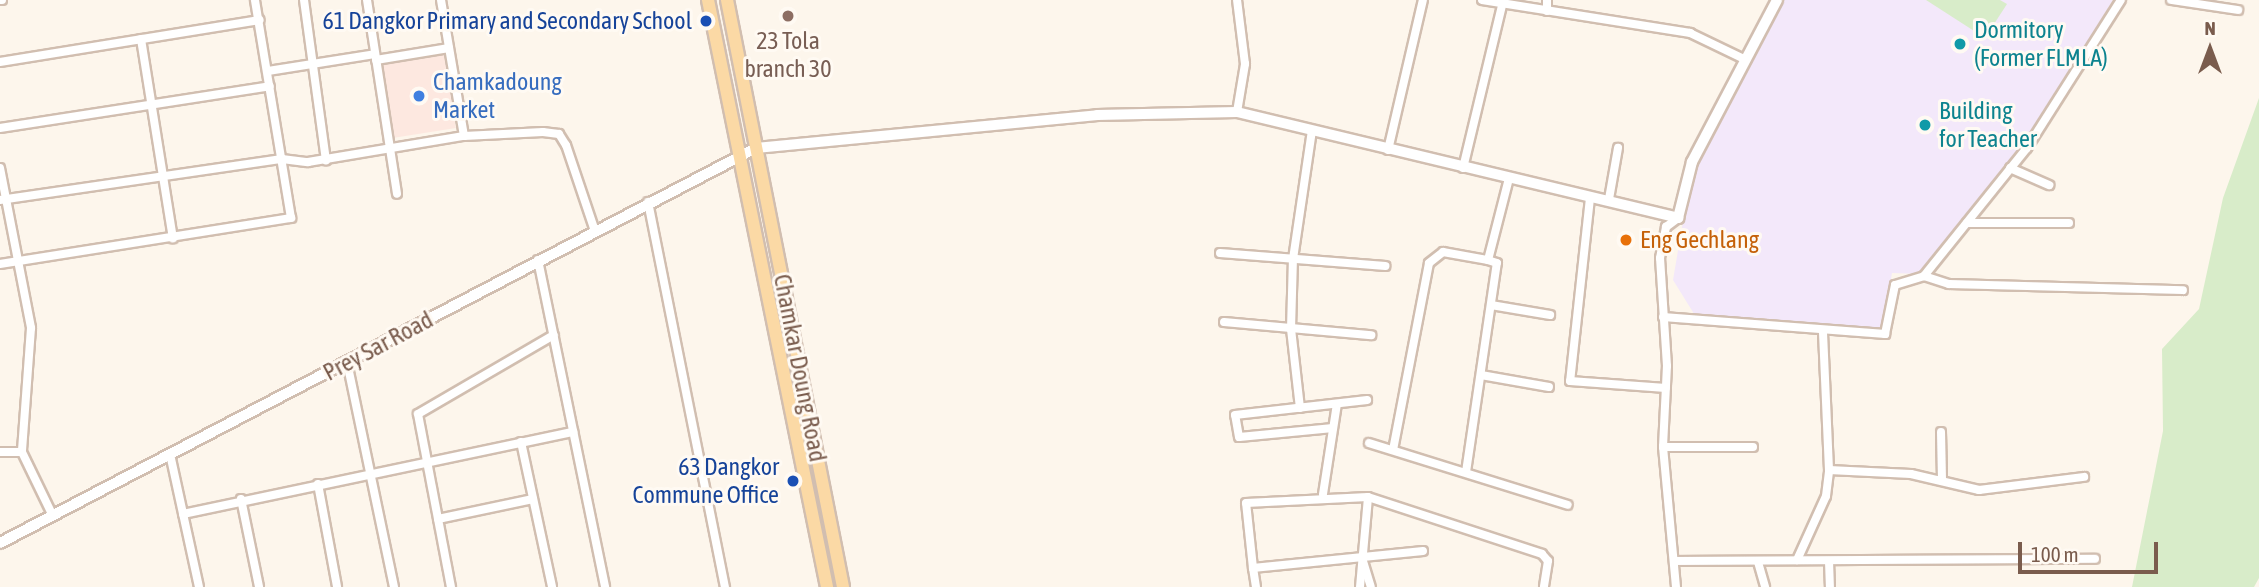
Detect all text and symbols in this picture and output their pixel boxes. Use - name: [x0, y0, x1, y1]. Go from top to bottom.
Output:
- place label: 61 Dangkor Primary and Secondary School: [322, 7, 692, 35]
- marker: 23 Tola branch 30: [780, 8, 796, 24]
- marker: 61 Dangkor Primary and Secondary School: [698, 13, 714, 29]
- north arrow: [2175, 14, 2245, 84]
- place label: Dormitory (Former FLMLA): [1974, 16, 2108, 72]
- text: N: [2204, 17, 2216, 39]
- place label: 23 Tola branch 30: [744, 27, 832, 83]
- marker: Dormitory (Former FLMLA): [1952, 36, 1968, 52]
- place label: Chamkadoung Market: [433, 68, 562, 124]
- marker: Chamkadoung Market: [411, 88, 427, 104]
- place label: Building for Teacher: [1939, 97, 2037, 153]
- marker: Building for Teacher: [1917, 117, 1933, 133]
- place label: Eng Gechlang: [1640, 226, 1759, 254]
- marker: Eng Gechlang: [1618, 232, 1634, 248]
- street label: Chamkar Doung Road: [768, 272, 832, 464]
- street label: Prey Sar Road: [318, 305, 438, 387]
- place label: 63 Dangkor Commune Office: [633, 453, 779, 509]
- marker: 63 Dangkor Commune Office: [785, 473, 801, 489]
- scale bar: [2021, 528, 2161, 572]
- text: 100 m: [2031, 542, 2079, 566]

